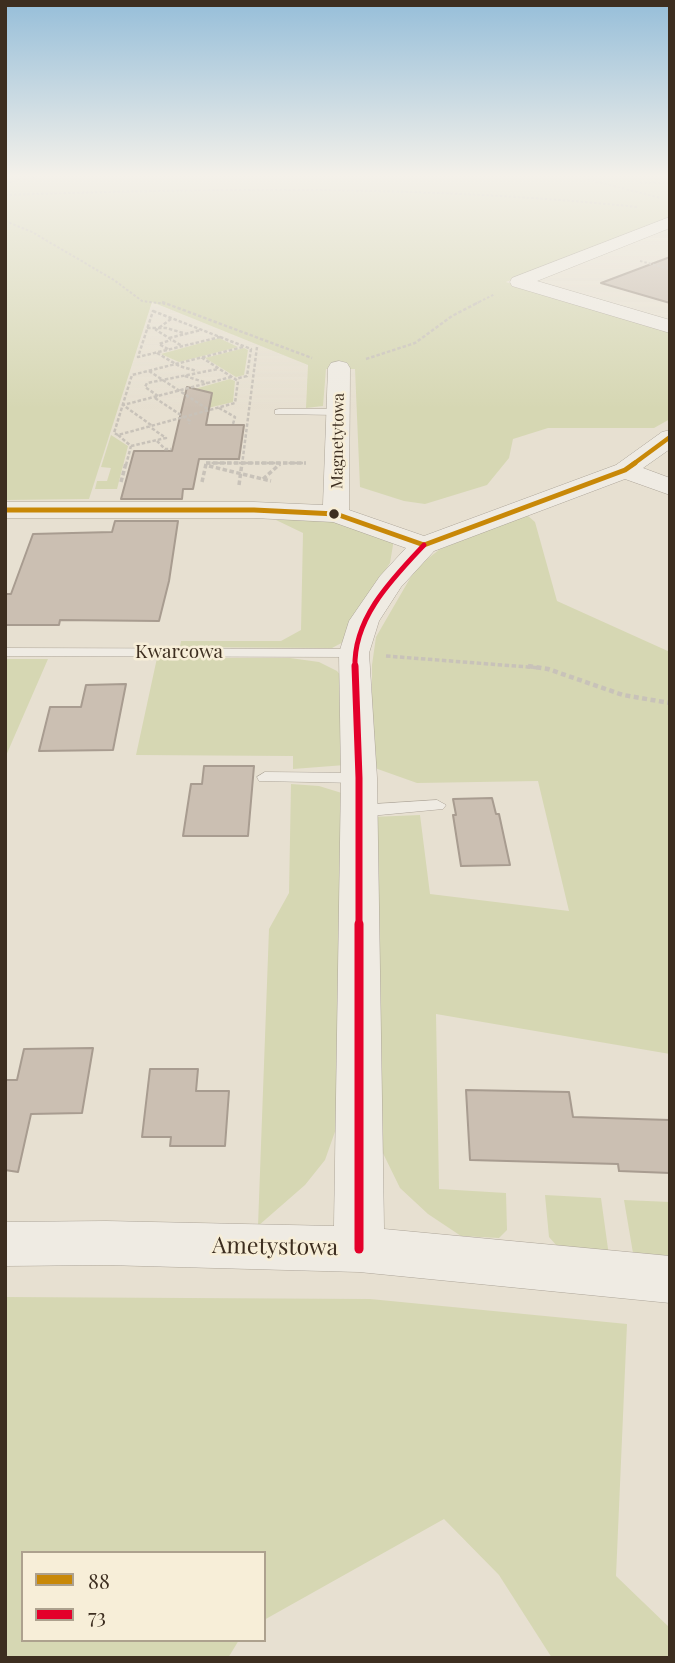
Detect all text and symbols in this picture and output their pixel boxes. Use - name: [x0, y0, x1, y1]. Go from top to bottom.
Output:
- street label: Magnetytowa: [328, 393, 348, 489]
- unlabelled marker: [327, 507, 341, 521]
- street label: Kwarcowa: [135, 641, 223, 663]
- street label: Ametystowa: [212, 1232, 338, 1262]
- legend: [21, 1551, 266, 1642]
- text: 88: [88, 1566, 110, 1594]
- text: 73: [88, 1601, 106, 1629]

